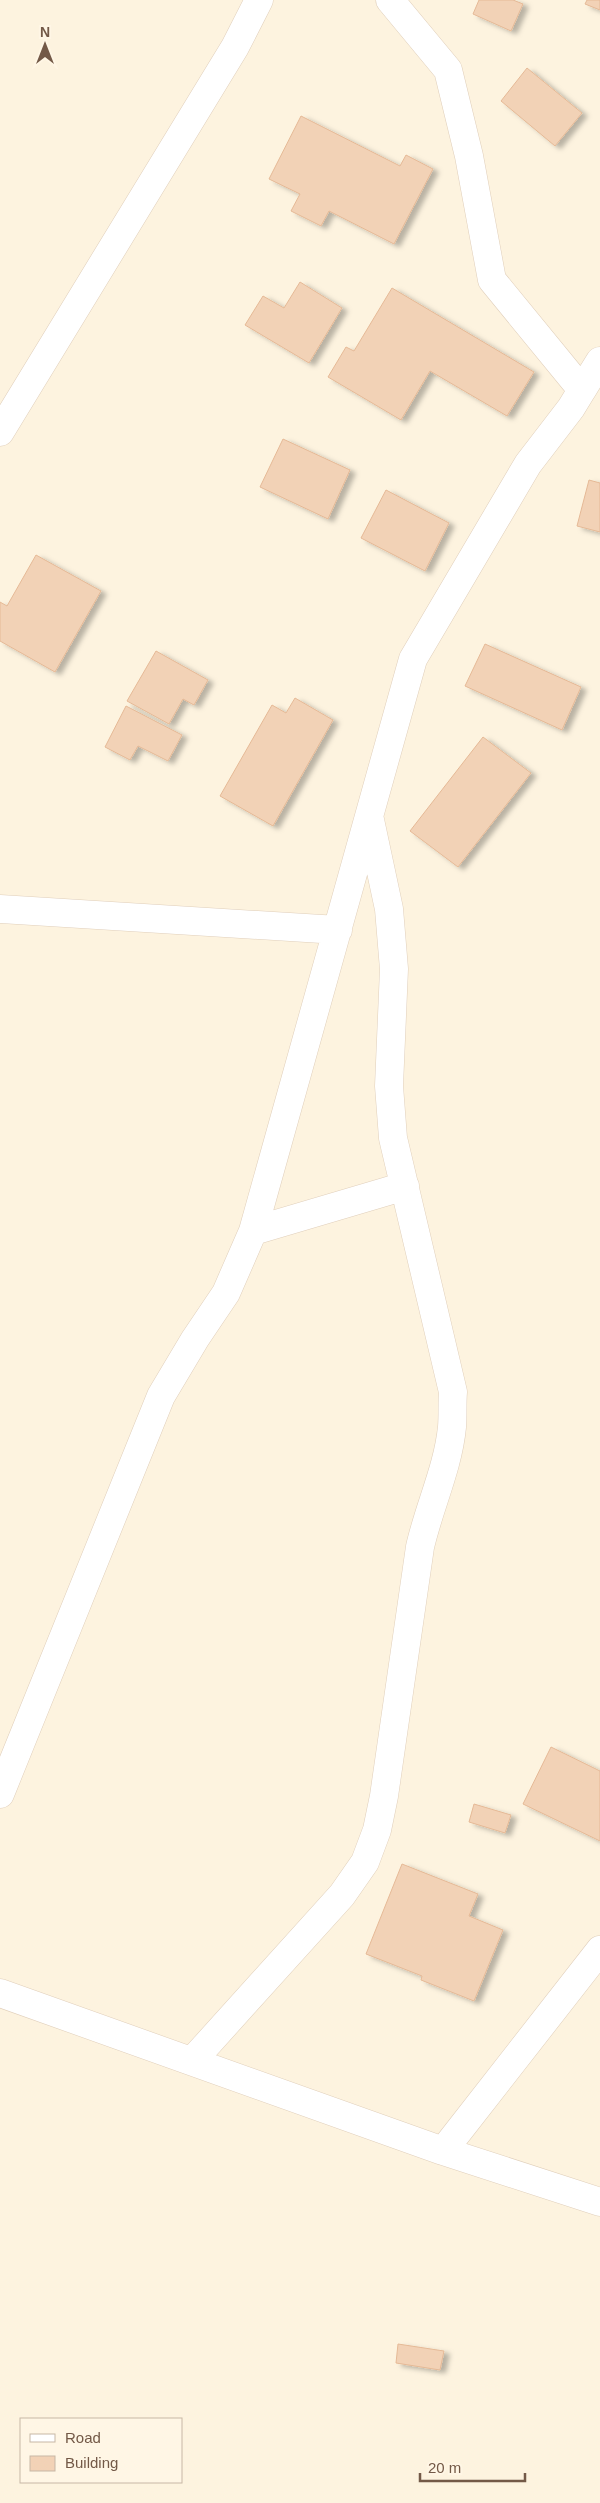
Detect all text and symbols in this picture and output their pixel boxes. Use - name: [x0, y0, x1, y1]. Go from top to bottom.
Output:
- north arrow: [20, 20, 70, 70]
- text: N: [40, 24, 50, 40]
- legend: [20, 2418, 182, 2483]
- text: Road: [65, 2429, 101, 2446]
- scale bar: [420, 2450, 525, 2482]
- text: Building: [65, 2454, 118, 2471]
- text: 20 m: [428, 2459, 461, 2476]

